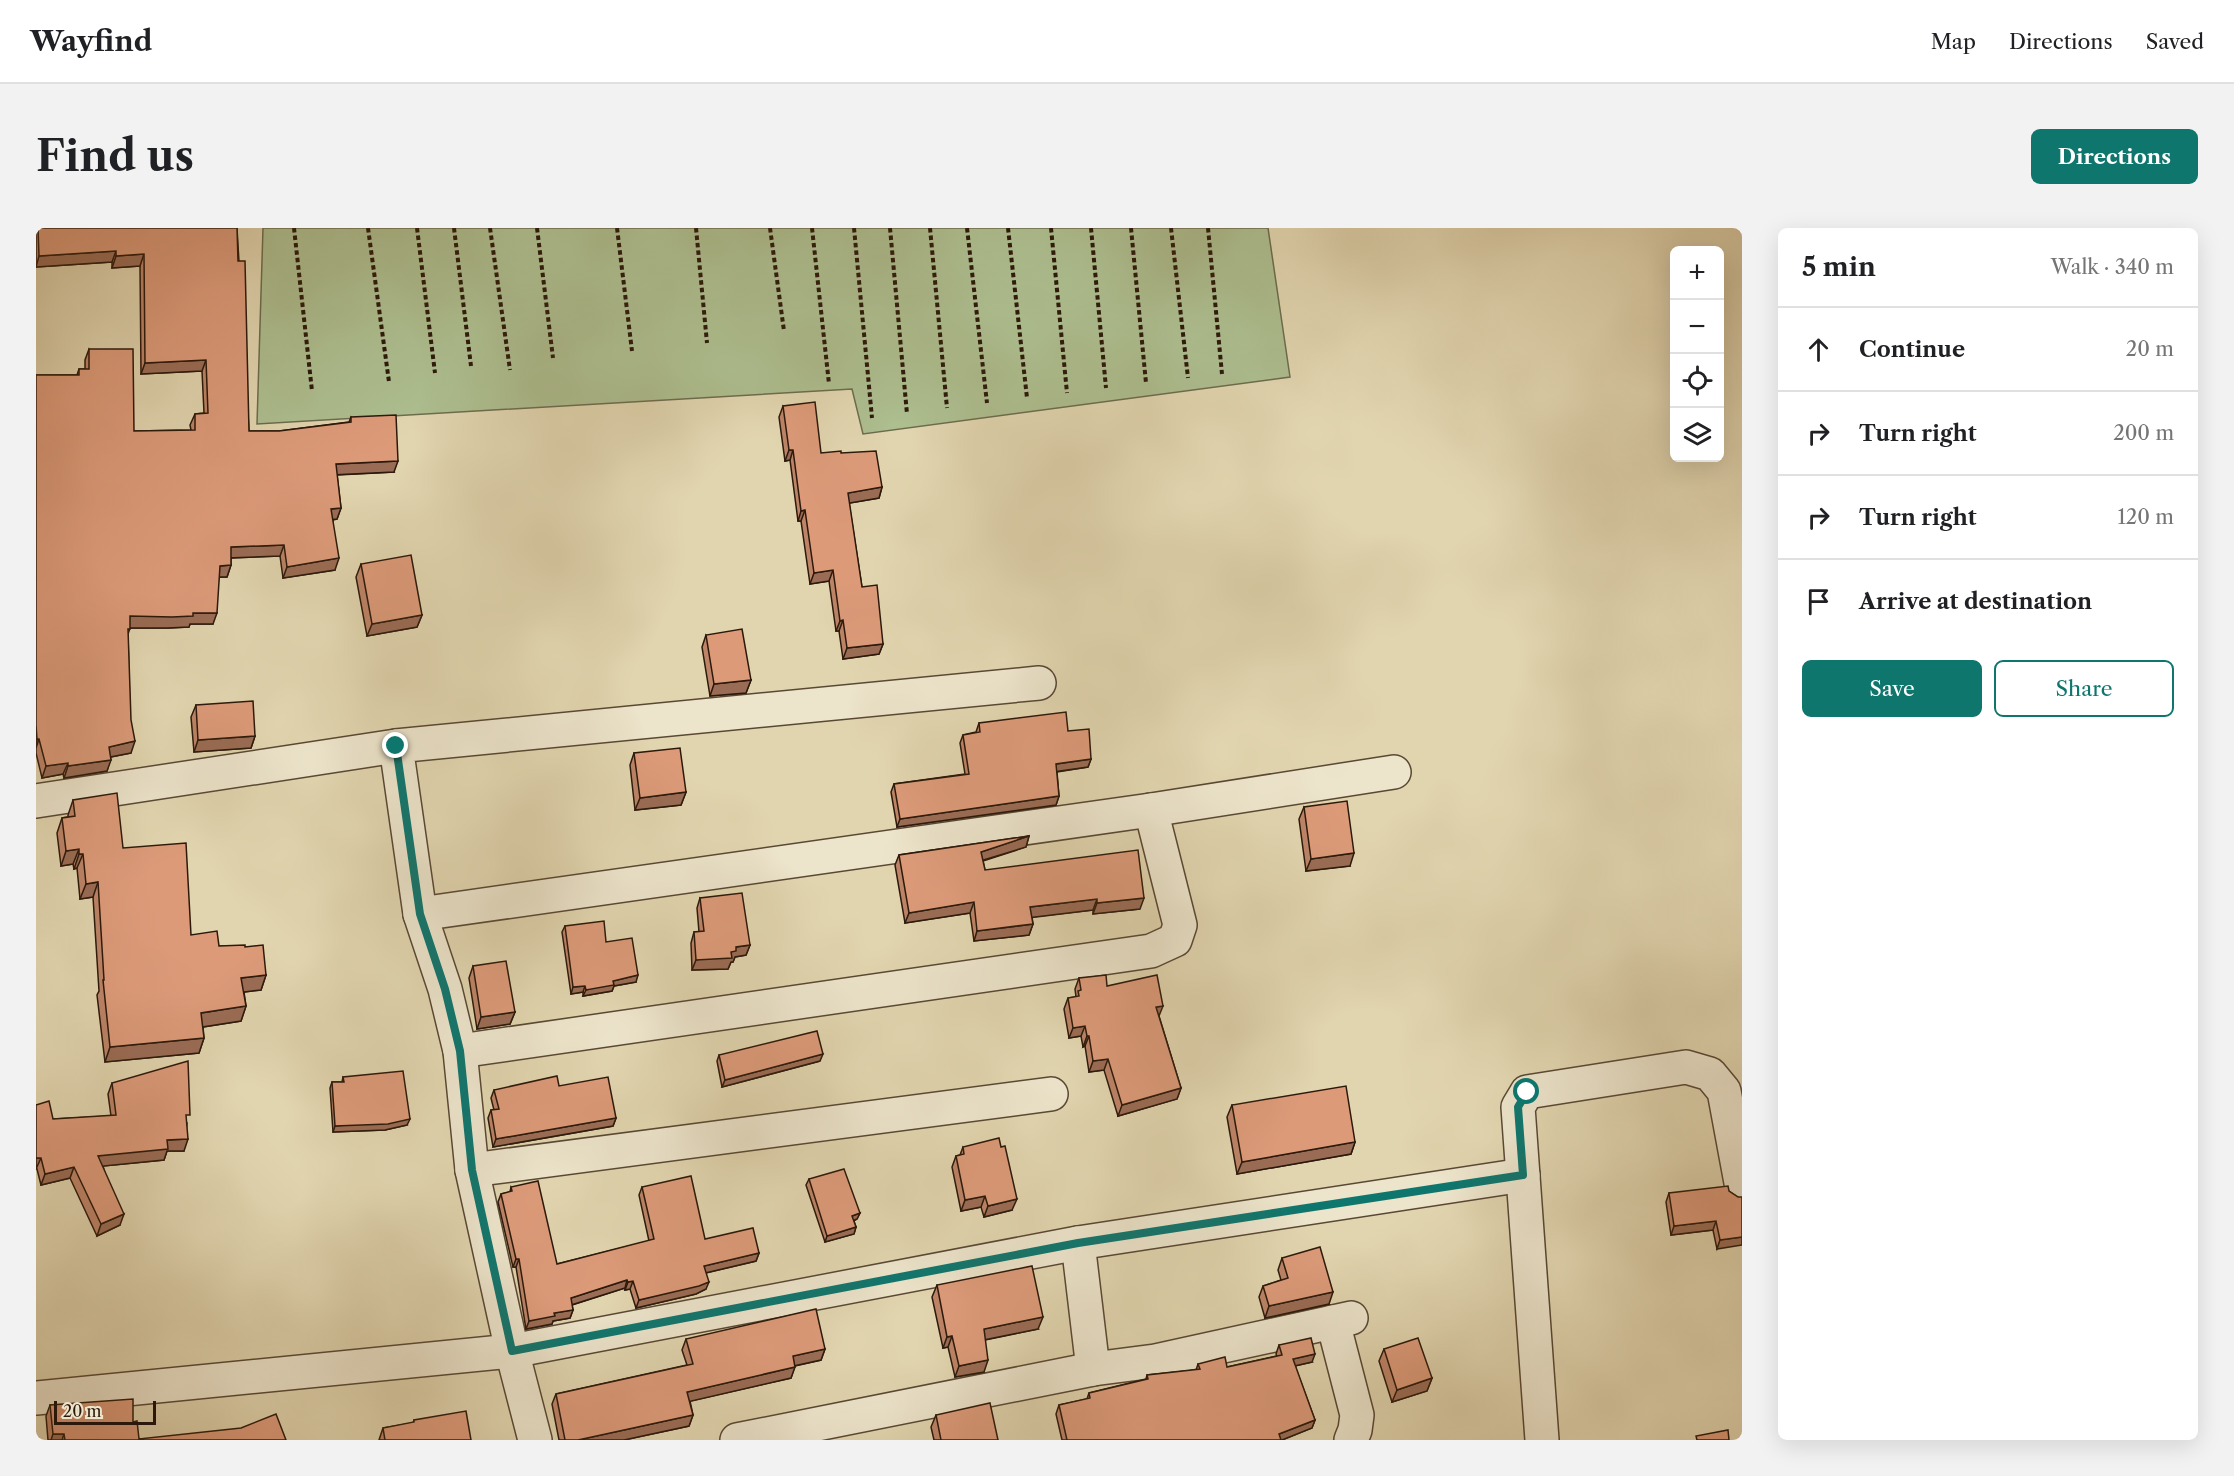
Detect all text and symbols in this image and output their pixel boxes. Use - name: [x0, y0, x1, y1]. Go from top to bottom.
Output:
- text: Wayfind: [30, 24, 152, 58]
- text: Map: [1931, 29, 1976, 54]
- text: Directions: [2009, 29, 2113, 54]
- text: Saved: [2146, 29, 2204, 54]
- button: Directions: [2031, 129, 2198, 184]
- text: Find us: [36, 130, 194, 182]
- map controls: [1670, 246, 1724, 462]
- button: +: [1670, 246, 1724, 300]
- text: 5 min: [1802, 251, 1876, 283]
- text: Walk · 340 m: [2051, 255, 2174, 279]
- button: −: [1670, 300, 1724, 354]
- icon: ahead: [1802, 333, 1835, 366]
- text: Continue: [1859, 336, 1965, 363]
- text: 20 m: [2126, 337, 2174, 361]
- button: locate: [1670, 354, 1724, 408]
- button: layers: [1670, 408, 1724, 462]
- icon: right: [1802, 417, 1835, 450]
- text: Turn right: [1859, 420, 1977, 447]
- text: 200 m: [2113, 421, 2174, 445]
- icon: right: [1802, 501, 1835, 534]
- text: Turn right: [1859, 504, 1977, 531]
- text: 120 m: [2117, 505, 2174, 529]
- icon: arrive: [1802, 585, 1835, 618]
- text: Arrive at destination: [1859, 588, 2092, 615]
- button: Save: [1802, 660, 1982, 717]
- button: Share: [1994, 660, 2174, 717]
- route end: [382, 732, 408, 758]
- route start: [1513, 1078, 1539, 1104]
- scale bar: [54, 1398, 156, 1426]
- text: 20 m: [63, 1401, 102, 1421]

